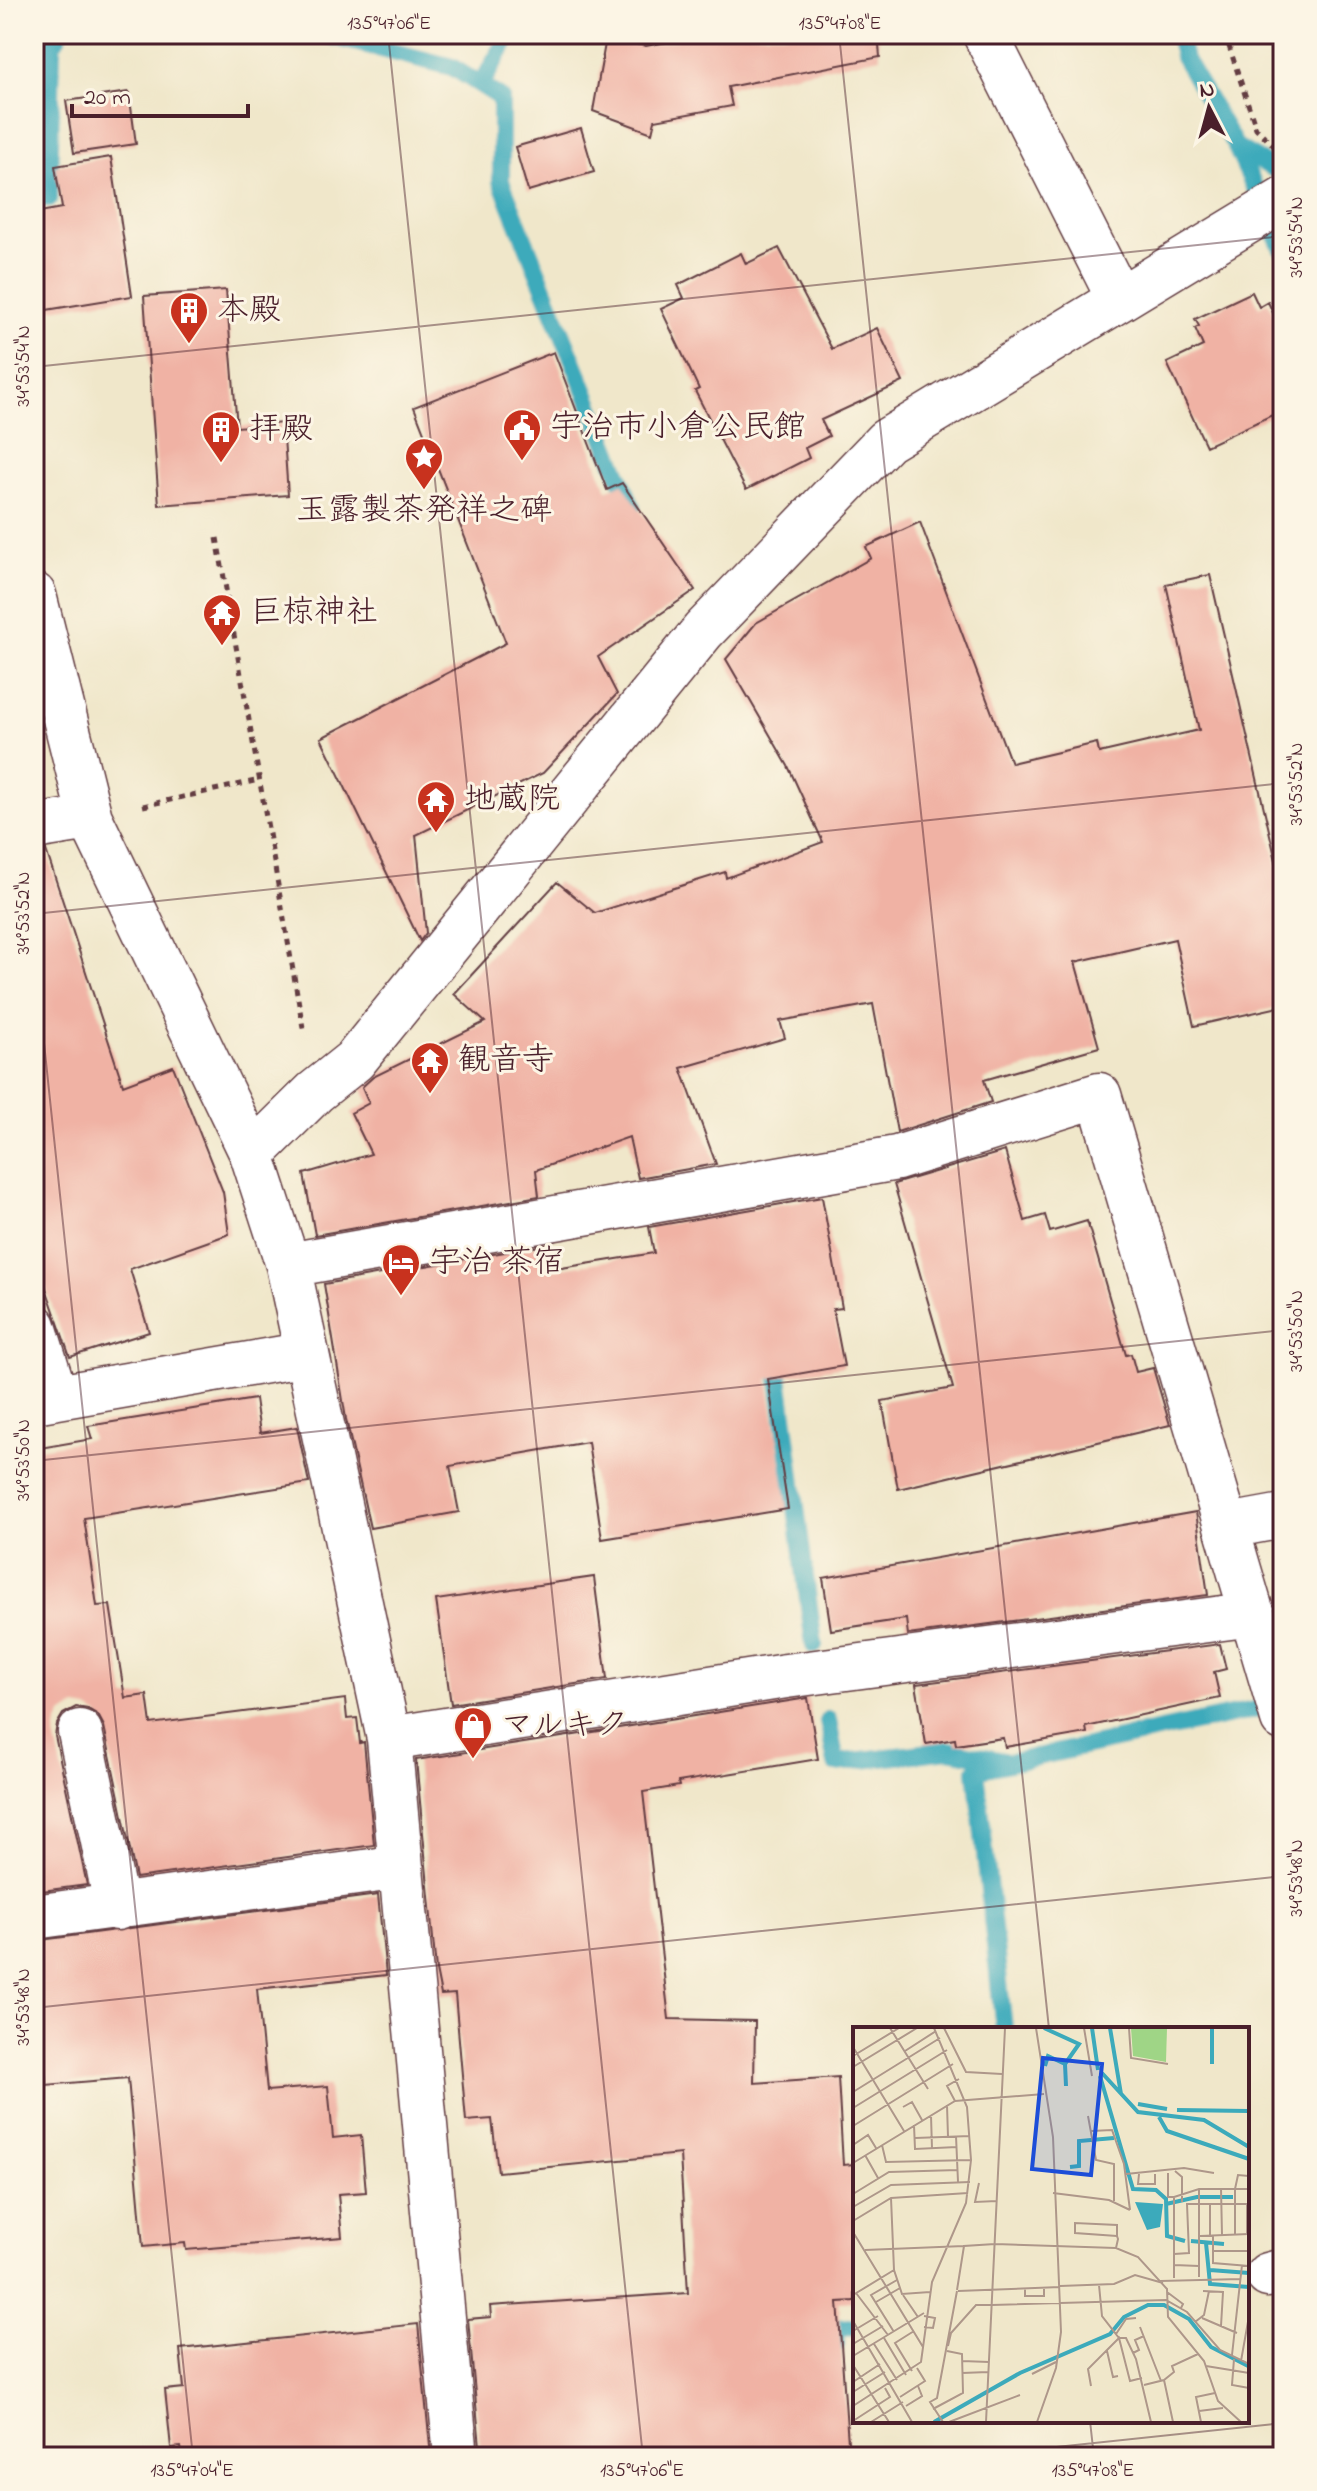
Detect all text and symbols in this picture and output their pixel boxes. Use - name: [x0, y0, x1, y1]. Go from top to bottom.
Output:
- text: 135°47'06"E: [347, 10, 431, 39]
- text: 135°47'08"E: [799, 10, 881, 39]
- scale bar: [72, 68, 248, 118]
- north arrow: [1169, 68, 1249, 148]
- text: N: [1198, 74, 1216, 108]
- text: 20 m: [84, 81, 131, 116]
- text: 34°53'54"N: [1283, 196, 1312, 278]
- place label: 本殿: [217, 288, 281, 335]
- building icon: 本殿: [168, 290, 210, 345]
- text: 34°53'54"N: [10, 325, 39, 407]
- place label: 宇治市小倉公民館: [550, 405, 806, 452]
- place label: 拝殿: [249, 407, 313, 454]
- public building icon: 宇治市小倉公民館: [501, 407, 543, 462]
- building icon: 拝殿: [200, 409, 242, 464]
- place icon: 玉露製茶発祥之碑: [403, 436, 445, 491]
- place label: 玉露製茶発祥之碑: [296, 488, 552, 535]
- place label: 巨椋神社: [250, 590, 378, 637]
- temple icon: 巨椋神社: [201, 592, 243, 647]
- text: 34°53'52"N: [1283, 742, 1312, 826]
- place label: 地蔵院: [464, 777, 560, 824]
- temple icon: 地蔵院: [415, 779, 457, 834]
- text: 34°53'52"N: [10, 871, 39, 955]
- place label: 観音寺: [458, 1038, 554, 1085]
- temple icon: 観音寺: [409, 1040, 451, 1095]
- place label: 宇治 茶宿: [429, 1240, 565, 1287]
- hotel icon: 宇治 茶宿: [380, 1242, 422, 1297]
- text: 34°53'50"N: [1283, 1290, 1312, 1372]
- text: 34°53'50"N: [10, 1419, 39, 1501]
- place label: マルキク: [501, 1703, 628, 1750]
- shop icon: マルキク: [452, 1705, 494, 1760]
- text: 34°53'48"N: [1283, 1839, 1312, 1917]
- text: 34°53'48"N: [10, 1968, 39, 2046]
- inset map: [853, 2027, 1249, 2423]
- text: 135°47'04"E: [150, 2457, 234, 2486]
- text: 135°47'06"E: [600, 2457, 684, 2486]
- text: 135°47'08"E: [1052, 2457, 1134, 2486]

